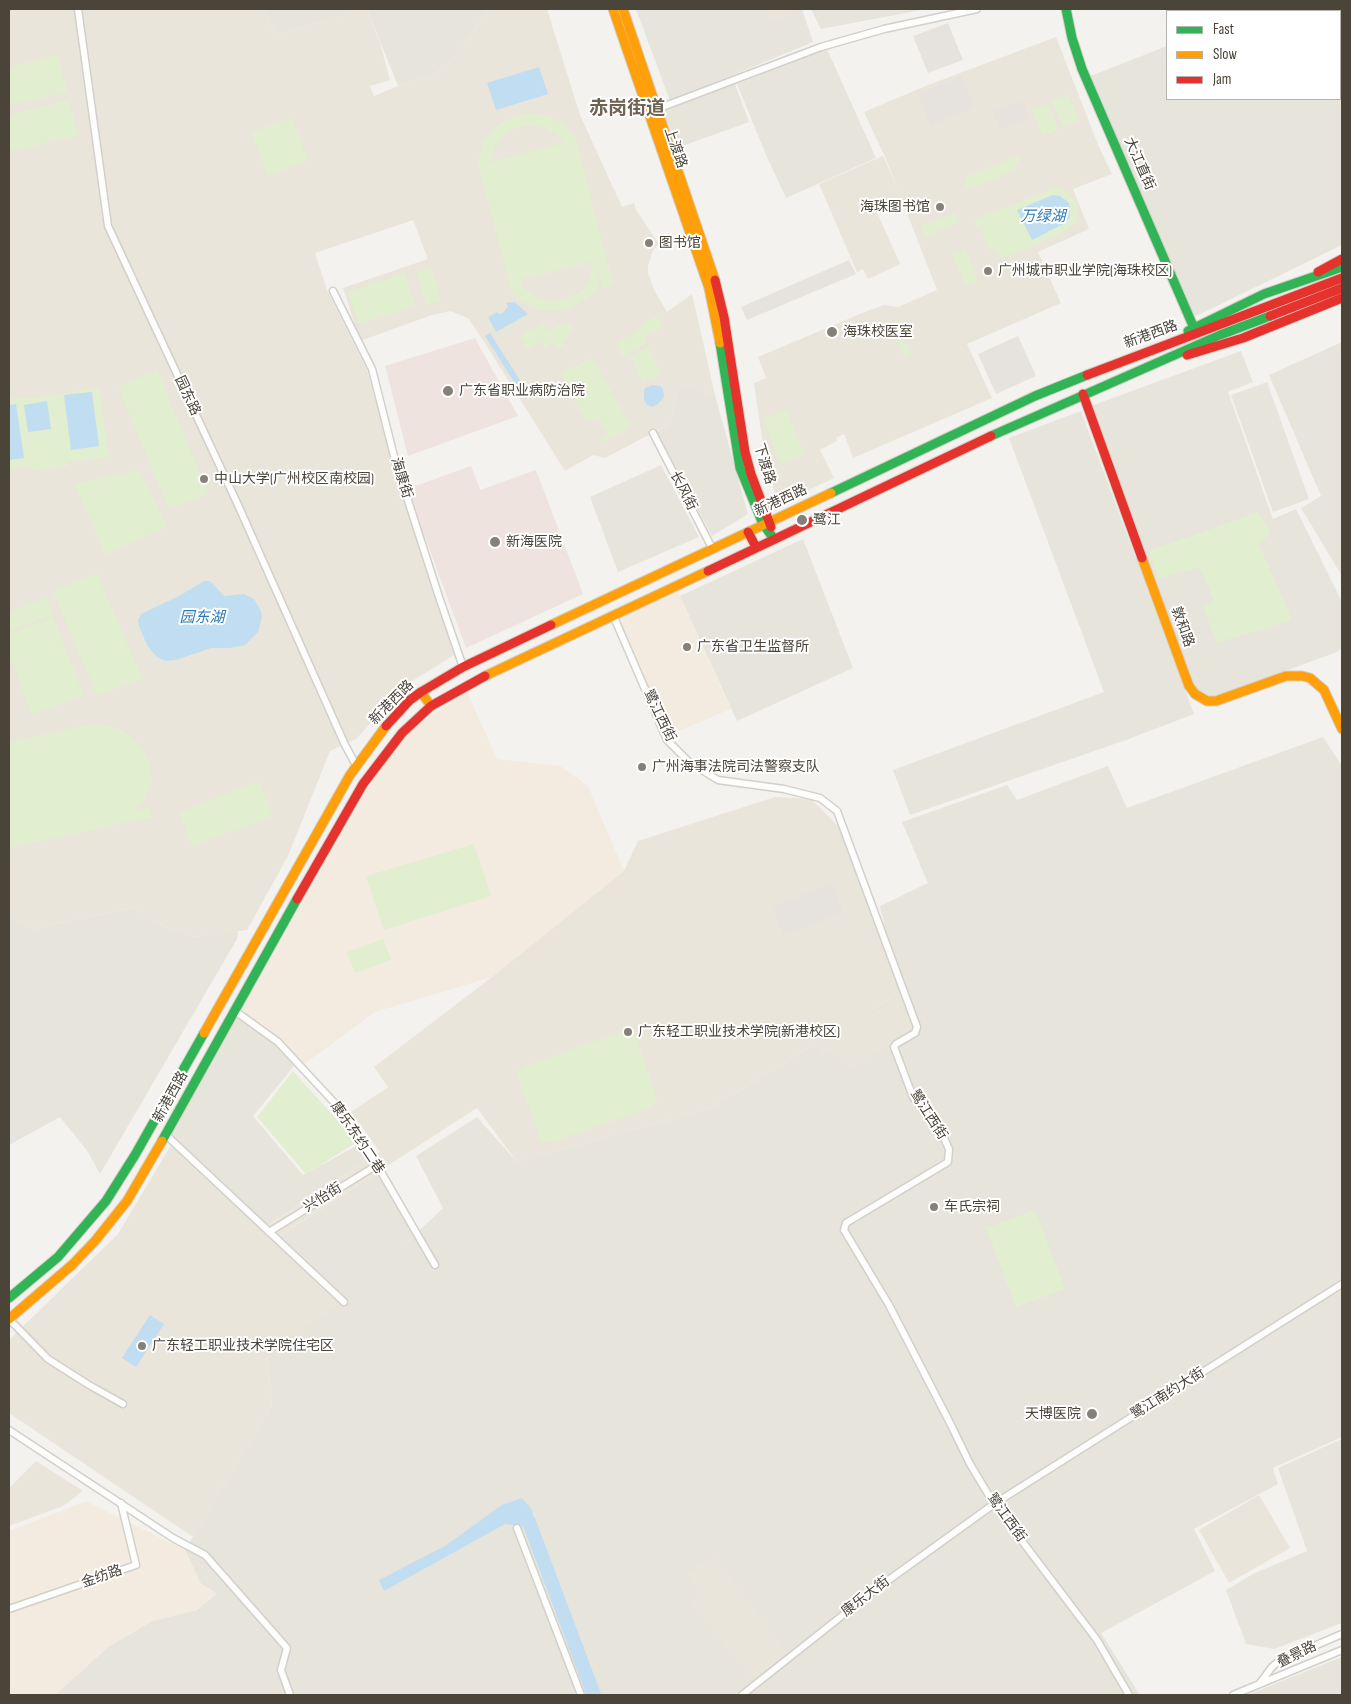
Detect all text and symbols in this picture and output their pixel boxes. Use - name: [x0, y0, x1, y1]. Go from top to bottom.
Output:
- legend: [1166, 10, 1341, 100]
- text: Fast: [1213, 20, 1234, 39]
- text: Slow: [1213, 45, 1237, 64]
- text: Jam: [1213, 70, 1231, 89]
- district label: 赤岗街道: [589, 98, 665, 120]
- street label: 上渡路: [660, 125, 690, 171]
- street label: 大江直街: [1120, 135, 1158, 193]
- place label: 海珠图书馆: [860, 199, 930, 215]
- marker: 海珠图书馆: [934, 201, 946, 213]
- water label: 万绿湖: [1021, 208, 1065, 226]
- place label: 图书馆: [659, 235, 701, 251]
- marker: 图书馆: [643, 237, 655, 249]
- place label: 广州城市职业学院(海珠校区): [998, 263, 1172, 279]
- marker: 广州城市职业学院(海珠校区): [982, 265, 994, 277]
- street label: 新港西路: [1122, 318, 1180, 352]
- place label: 海珠校医室: [843, 324, 913, 340]
- marker: 海珠校医室: [825, 325, 839, 339]
- street label: 园东路: [171, 373, 203, 419]
- place label: 广东省职业病防治院: [459, 383, 585, 399]
- marker: 广东省职业病防治院: [441, 384, 455, 398]
- street label: 下渡路: [750, 441, 778, 487]
- street label: 海康街: [387, 455, 415, 501]
- street label: 长风街: [666, 468, 700, 514]
- place label: 中山大学(广州校区南校园): [214, 471, 374, 487]
- marker: 中山大学(广州校区南校园): [198, 473, 210, 485]
- street label: 新港西路: [752, 482, 810, 520]
- place label: 鹭江: [813, 512, 841, 528]
- marker: 鹭江: [795, 513, 809, 527]
- place label: 新海医院: [506, 534, 562, 550]
- marker: 新海医院: [488, 535, 502, 549]
- street label: 敦和路: [1167, 604, 1197, 650]
- water label: 园东湖: [180, 609, 224, 627]
- place label: 广东省卫生监督所: [697, 639, 809, 655]
- marker: 广东省卫生监督所: [681, 641, 693, 653]
- street label: 新港西路: [366, 677, 418, 729]
- street label: 鹭江西街: [639, 687, 679, 745]
- place label: 广州海事法院司法警察支队: [652, 759, 820, 775]
- marker: 广州海事法院司法警察支队: [636, 761, 648, 773]
- place label: 广东轻工职业技术学院(新港校区): [638, 1024, 840, 1040]
- marker: 广东轻工职业技术学院(新港校区): [622, 1026, 634, 1038]
- street label: 新港西路: [150, 1068, 192, 1126]
- street label: 鹭江西街: [906, 1087, 950, 1143]
- street label: 康乐东约二巷: [327, 1098, 387, 1178]
- street label: 兴怡街: [301, 1180, 345, 1216]
- place label: 车氏宗祠: [944, 1199, 1000, 1215]
- marker: 车氏宗祠: [928, 1201, 940, 1213]
- place label: 广东轻工职业技术学院住宅区: [152, 1338, 334, 1354]
- marker: 广东轻工职业技术学院住宅区: [136, 1340, 148, 1352]
- street label: 鹭江南约大街: [1128, 1365, 1208, 1423]
- place label: 天博医院: [1025, 1406, 1081, 1422]
- marker: 天博医院: [1085, 1407, 1099, 1421]
- street label: 鹭江西街: [983, 1490, 1029, 1546]
- street label: 金纺路: [79, 1562, 125, 1592]
- street label: 康乐大街: [839, 1573, 893, 1621]
- street label: 叠景路: [1274, 1638, 1320, 1672]

